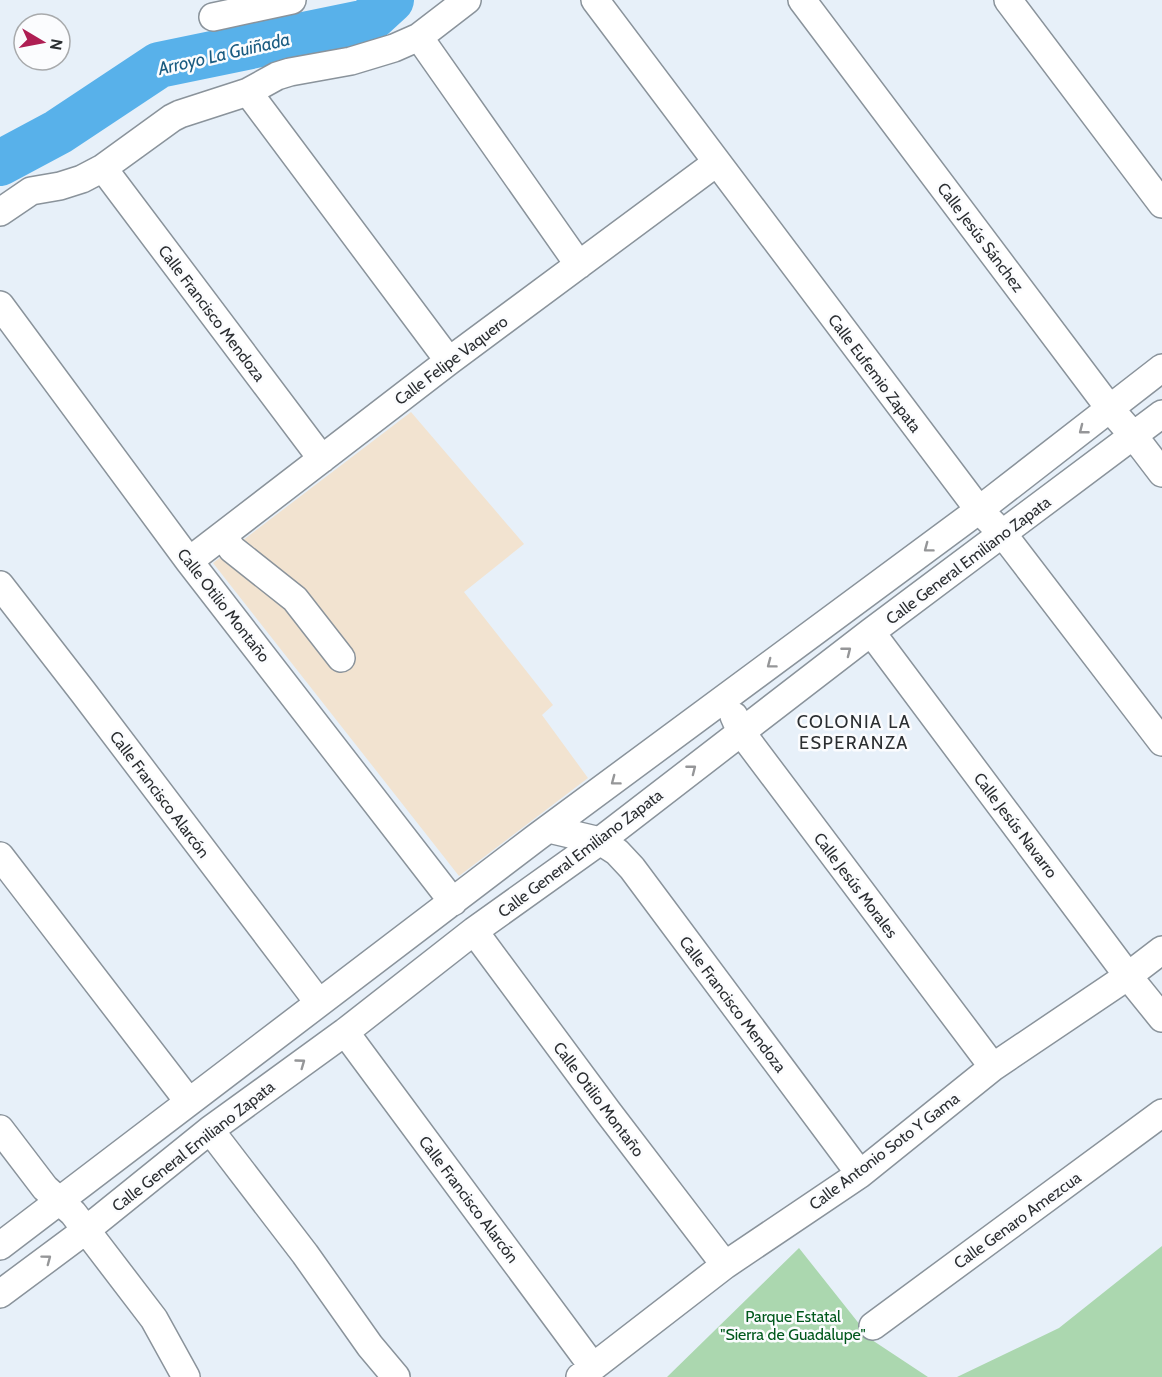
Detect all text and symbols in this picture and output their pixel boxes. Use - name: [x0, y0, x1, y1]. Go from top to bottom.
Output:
- north arrow: [12, 12, 72, 72]
- water label: Arroyo La Guiñada: [155, 28, 292, 80]
- text: N: [46, 37, 67, 52]
- street label: Calle Jesús Sánchez: [933, 179, 1028, 296]
- street label: Calle Francisco Mendoza: [154, 241, 269, 385]
- street label: Calle Eufemio Zapata: [824, 311, 925, 436]
- street label: Calle Felipe Vaquero: [391, 312, 512, 409]
- one-way arrow: [1078, 422, 1089, 433]
- street label: Calle General Emiliano Zapata: [882, 492, 1055, 628]
- one-way arrow: [923, 541, 934, 552]
- street label: Calle Otilio Montaño: [173, 545, 274, 666]
- one-way arrow: [840, 647, 851, 658]
- one-way arrow: [767, 657, 778, 668]
- district label: COLONIA LA ESPERANZA: [797, 711, 911, 754]
- street label: Calle Francisco Alarcón: [106, 727, 213, 861]
- one-way arrow: [686, 766, 697, 777]
- street label: Calle Jesús Navarro: [970, 769, 1061, 882]
- one-way arrow: [610, 773, 621, 784]
- street label: Calle General Emiliano Zapata: [494, 785, 667, 921]
- street label: Calle Jesús Morales: [810, 829, 902, 942]
- street label: Calle Francisco Mendoza: [675, 932, 790, 1076]
- street label: Calle Otilio Montaño: [549, 1038, 648, 1161]
- one-way arrow: [295, 1059, 306, 1070]
- street label: Calle General Emiliano Zapata: [108, 1077, 279, 1216]
- street label: Calle Antonio Soto Y Gama: [806, 1089, 963, 1214]
- street label: Calle Francisco Alarcón: [415, 1132, 522, 1266]
- street label: Calle Genaro Amezcua: [950, 1168, 1085, 1273]
- one-way arrow: [40, 1255, 51, 1266]
- park label: Parque Estatal "Sierra de Guadalupe": [720, 1307, 866, 1344]

